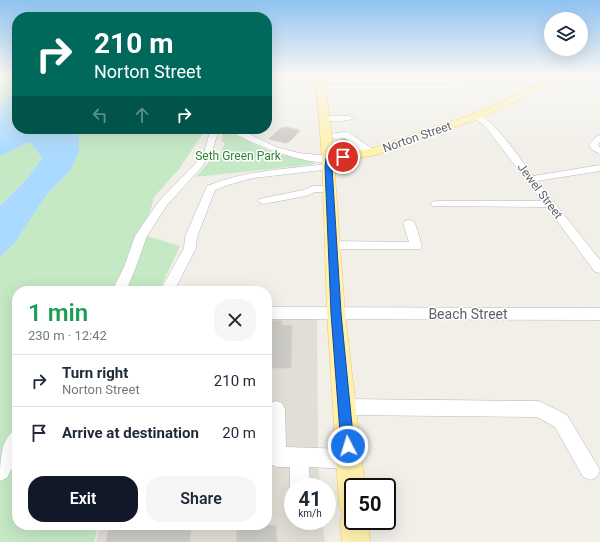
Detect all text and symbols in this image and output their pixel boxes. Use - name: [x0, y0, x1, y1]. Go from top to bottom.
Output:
- map controls: [544, 12, 588, 56]
- button: layers: [544, 12, 588, 56]
- text: 210 m: [94, 27, 173, 60]
- icon: right: [28, 28, 80, 80]
- text: Norton Street: [94, 61, 202, 82]
- icon: left: [89, 104, 111, 126]
- icon: ahead: [131, 104, 153, 126]
- icon: right: [173, 104, 195, 126]
- street label: Norton Street: [381, 119, 453, 155]
- pin: [326, 140, 360, 174]
- icon: arrive: [332, 146, 354, 168]
- park label: Seth Green Park: [195, 149, 282, 163]
- street label: Jewel Street: [515, 160, 565, 222]
- text: 1 min: [28, 299, 88, 327]
- button: close: [214, 299, 256, 341]
- street label: Beach Street: [428, 306, 508, 322]
- text: 230 m · 12:42: [28, 328, 107, 343]
- text: Turn right: [62, 364, 128, 382]
- icon: right: [28, 370, 50, 392]
- text: 210 m: [214, 372, 256, 390]
- text: Norton Street: [62, 382, 140, 397]
- icon: arrive: [28, 422, 50, 444]
- text: Arrive at destination: [62, 424, 199, 442]
- text: 20 m: [222, 424, 256, 442]
- position arrow: [327, 425, 369, 467]
- button: Exit: [28, 476, 138, 522]
- button: Share: [146, 476, 256, 522]
- speed limit sign: 50: [344, 478, 396, 530]
- text: 41: [299, 487, 321, 511]
- text: km/h: [298, 508, 322, 519]

